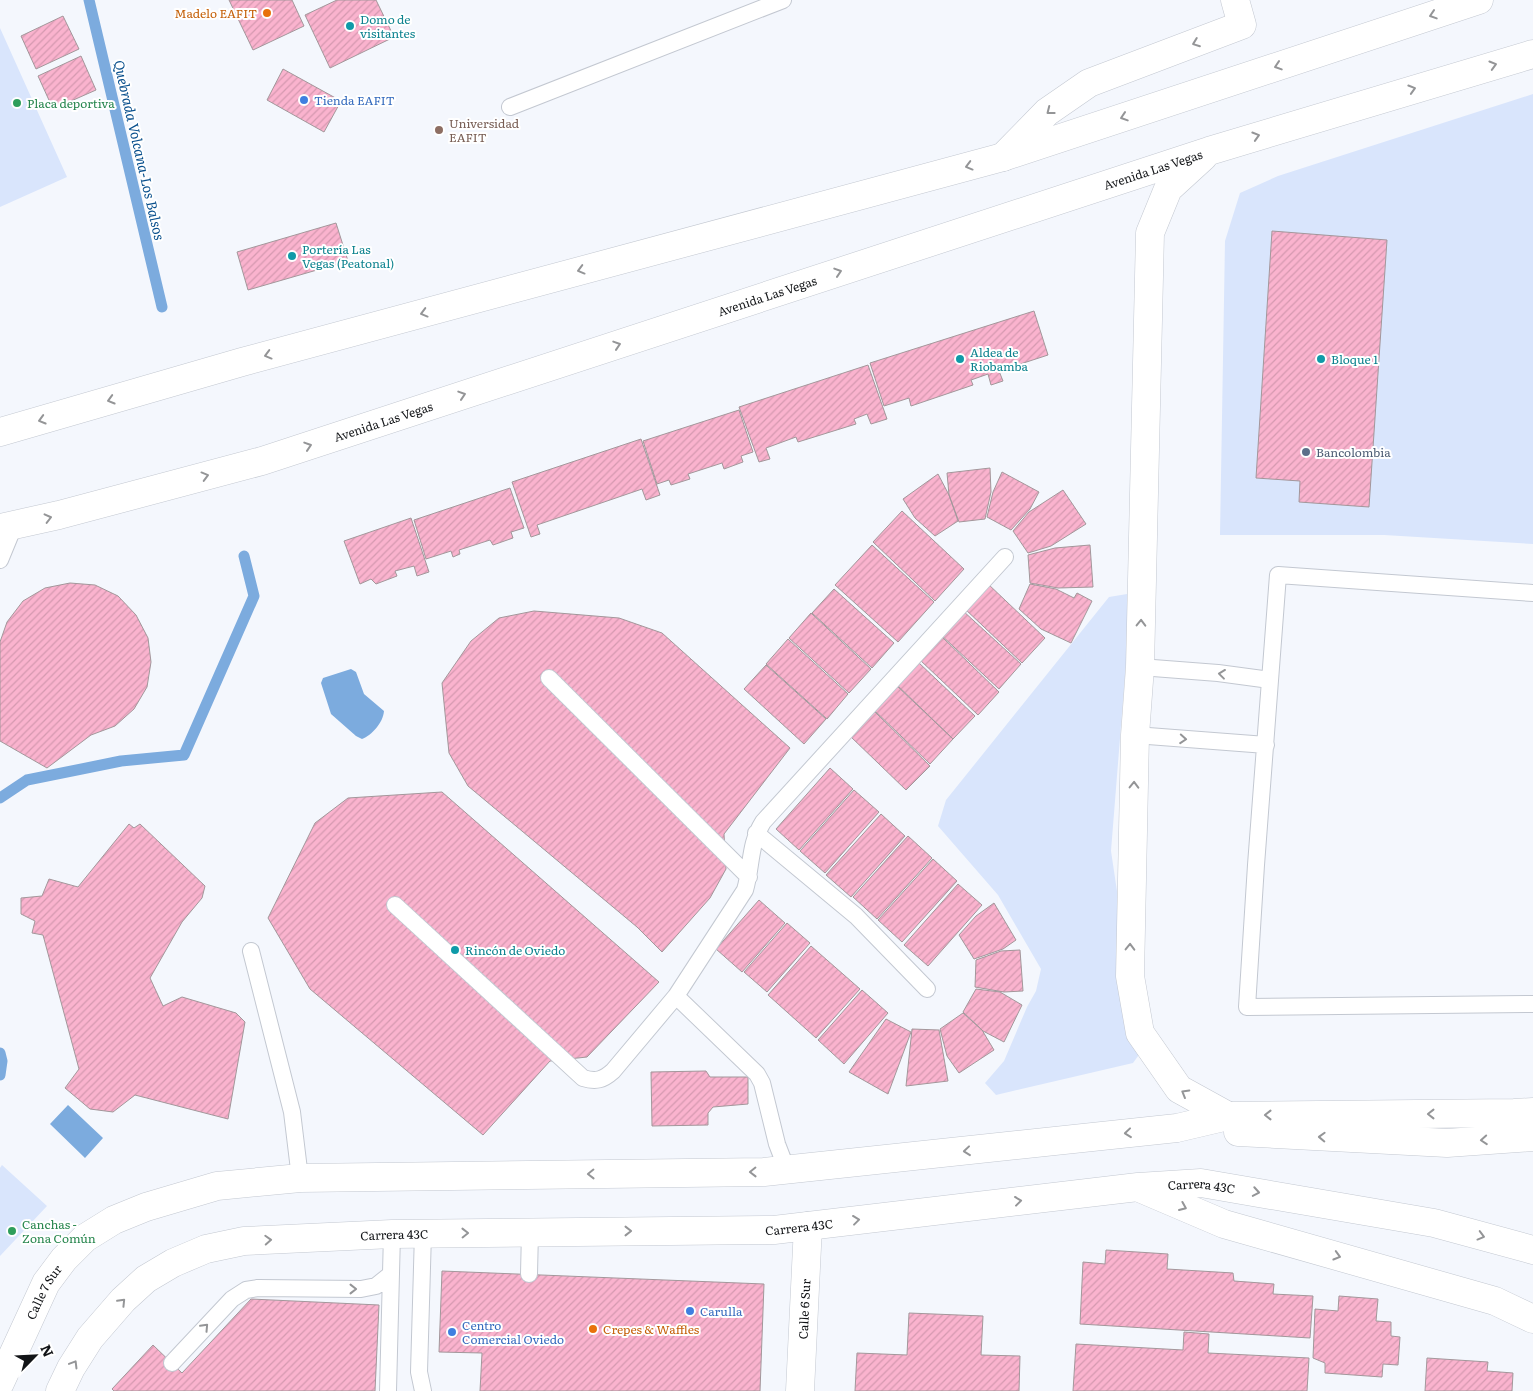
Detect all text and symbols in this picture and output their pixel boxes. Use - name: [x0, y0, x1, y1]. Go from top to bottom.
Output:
- place label: Madelo EAFIT: [175, 4, 257, 22]
- marker: Madelo EAFIT: [261, 7, 273, 19]
- place label: Domo de visitantes: [360, 10, 416, 42]
- one-way arrow: [1429, 10, 1437, 20]
- marker: Domo de visitantes: [344, 20, 356, 32]
- one-way arrow: [1193, 37, 1201, 47]
- water label: Quebrada Volcana-Los Balsos: [110, 58, 170, 242]
- one-way arrow: [1275, 60, 1283, 70]
- one-way arrow: [1489, 61, 1497, 71]
- one-way arrow: [1407, 85, 1415, 95]
- place label: Tienda EAFIT: [314, 91, 395, 109]
- place label: Placa deportiva: [27, 94, 115, 112]
- marker: Tienda EAFIT: [298, 94, 310, 106]
- marker: Placa deportiva: [11, 97, 23, 109]
- one-way arrow: [1047, 105, 1056, 113]
- one-way arrow: [1120, 111, 1129, 121]
- place label: Universidad EAFIT: [449, 114, 520, 146]
- marker: Universidad EAFIT: [433, 124, 445, 136]
- one-way arrow: [1251, 132, 1260, 142]
- street label: Avenida Las Vegas: [1101, 145, 1205, 194]
- one-way arrow: [965, 160, 973, 171]
- place label: Portería Las Vegas (Peatonal): [302, 240, 394, 272]
- marker: Portería Las Vegas (Peatonal): [286, 250, 298, 262]
- one-way arrow: [577, 264, 586, 275]
- one-way arrow: [833, 268, 842, 278]
- street label: Avenida Las Vegas: [715, 271, 819, 320]
- one-way arrow: [421, 307, 429, 317]
- one-way arrow: [612, 340, 621, 350]
- place label: Aldea de Riobamba: [970, 343, 1029, 375]
- one-way arrow: [263, 349, 272, 360]
- place label: Bloque 1: [1331, 350, 1378, 368]
- marker: Aldea de Riobamba: [954, 353, 966, 365]
- marker: Bloque 1: [1315, 353, 1327, 365]
- one-way arrow: [458, 391, 466, 401]
- one-way arrow: [108, 394, 116, 404]
- street label: Avenida Las Vegas: [331, 397, 435, 446]
- one-way arrow: [38, 414, 46, 424]
- one-way arrow: [303, 442, 312, 452]
- place label: Bancolombia: [1316, 443, 1391, 461]
- marker: Bancolombia: [1300, 446, 1312, 458]
- one-way arrow: [200, 471, 209, 482]
- one-way arrow: [43, 513, 51, 523]
- one-way arrow: [1135, 618, 1146, 626]
- one-way arrow: [1218, 669, 1226, 680]
- one-way arrow: [1180, 733, 1188, 744]
- one-way arrow: [1129, 781, 1139, 788]
- place label: Rincón de Oviedo: [465, 941, 565, 959]
- one-way arrow: [1125, 943, 1135, 951]
- marker: Rincón de Oviedo: [449, 944, 461, 956]
- one-way arrow: [1182, 1089, 1191, 1099]
- one-way arrow: [1427, 1109, 1434, 1119]
- one-way arrow: [1264, 1110, 1272, 1120]
- one-way arrow: [1124, 1127, 1132, 1138]
- one-way arrow: [1318, 1132, 1326, 1143]
- one-way arrow: [1480, 1135, 1488, 1146]
- one-way arrow: [963, 1145, 971, 1156]
- one-way arrow: [749, 1167, 756, 1177]
- one-way arrow: [586, 1169, 594, 1179]
- street label: Carrera 43C: [1167, 1174, 1237, 1198]
- one-way arrow: [1251, 1187, 1260, 1197]
- one-way arrow: [1014, 1196, 1022, 1207]
- one-way arrow: [1178, 1200, 1187, 1211]
- street label: Carrera 43C: [765, 1214, 834, 1239]
- place label: Canchas - Zona Común: [22, 1215, 96, 1247]
- one-way arrow: [853, 1215, 861, 1226]
- marker: Canchas - Zona Común: [6, 1225, 18, 1237]
- street label: Carrera 43C: [360, 1225, 428, 1244]
- one-way arrow: [624, 1226, 632, 1236]
- one-way arrow: [462, 1228, 469, 1238]
- one-way arrow: [1476, 1230, 1484, 1240]
- one-way arrow: [264, 1234, 272, 1245]
- one-way arrow: [1333, 1251, 1341, 1261]
- street label: Calle 7 Sur: [21, 1261, 66, 1322]
- street label: Calle 6 Sur: [794, 1278, 814, 1340]
- one-way arrow: [350, 1284, 357, 1294]
- one-way arrow: [116, 1298, 125, 1307]
- place label: Carulla: [700, 1302, 743, 1320]
- marker: Carulla: [684, 1305, 696, 1317]
- place label: Centro Comercial Oviedo: [462, 1316, 564, 1348]
- place label: Crepes & Waffles: [603, 1320, 700, 1338]
- marker: Crepes & Waffles: [587, 1323, 599, 1335]
- one-way arrow: [199, 1324, 208, 1333]
- marker: Centro Comercial Oviedo: [446, 1326, 458, 1338]
- north arrow: [10, 1331, 60, 1381]
- text: N: [36, 1341, 59, 1360]
- one-way arrow: [68, 1360, 78, 1369]

